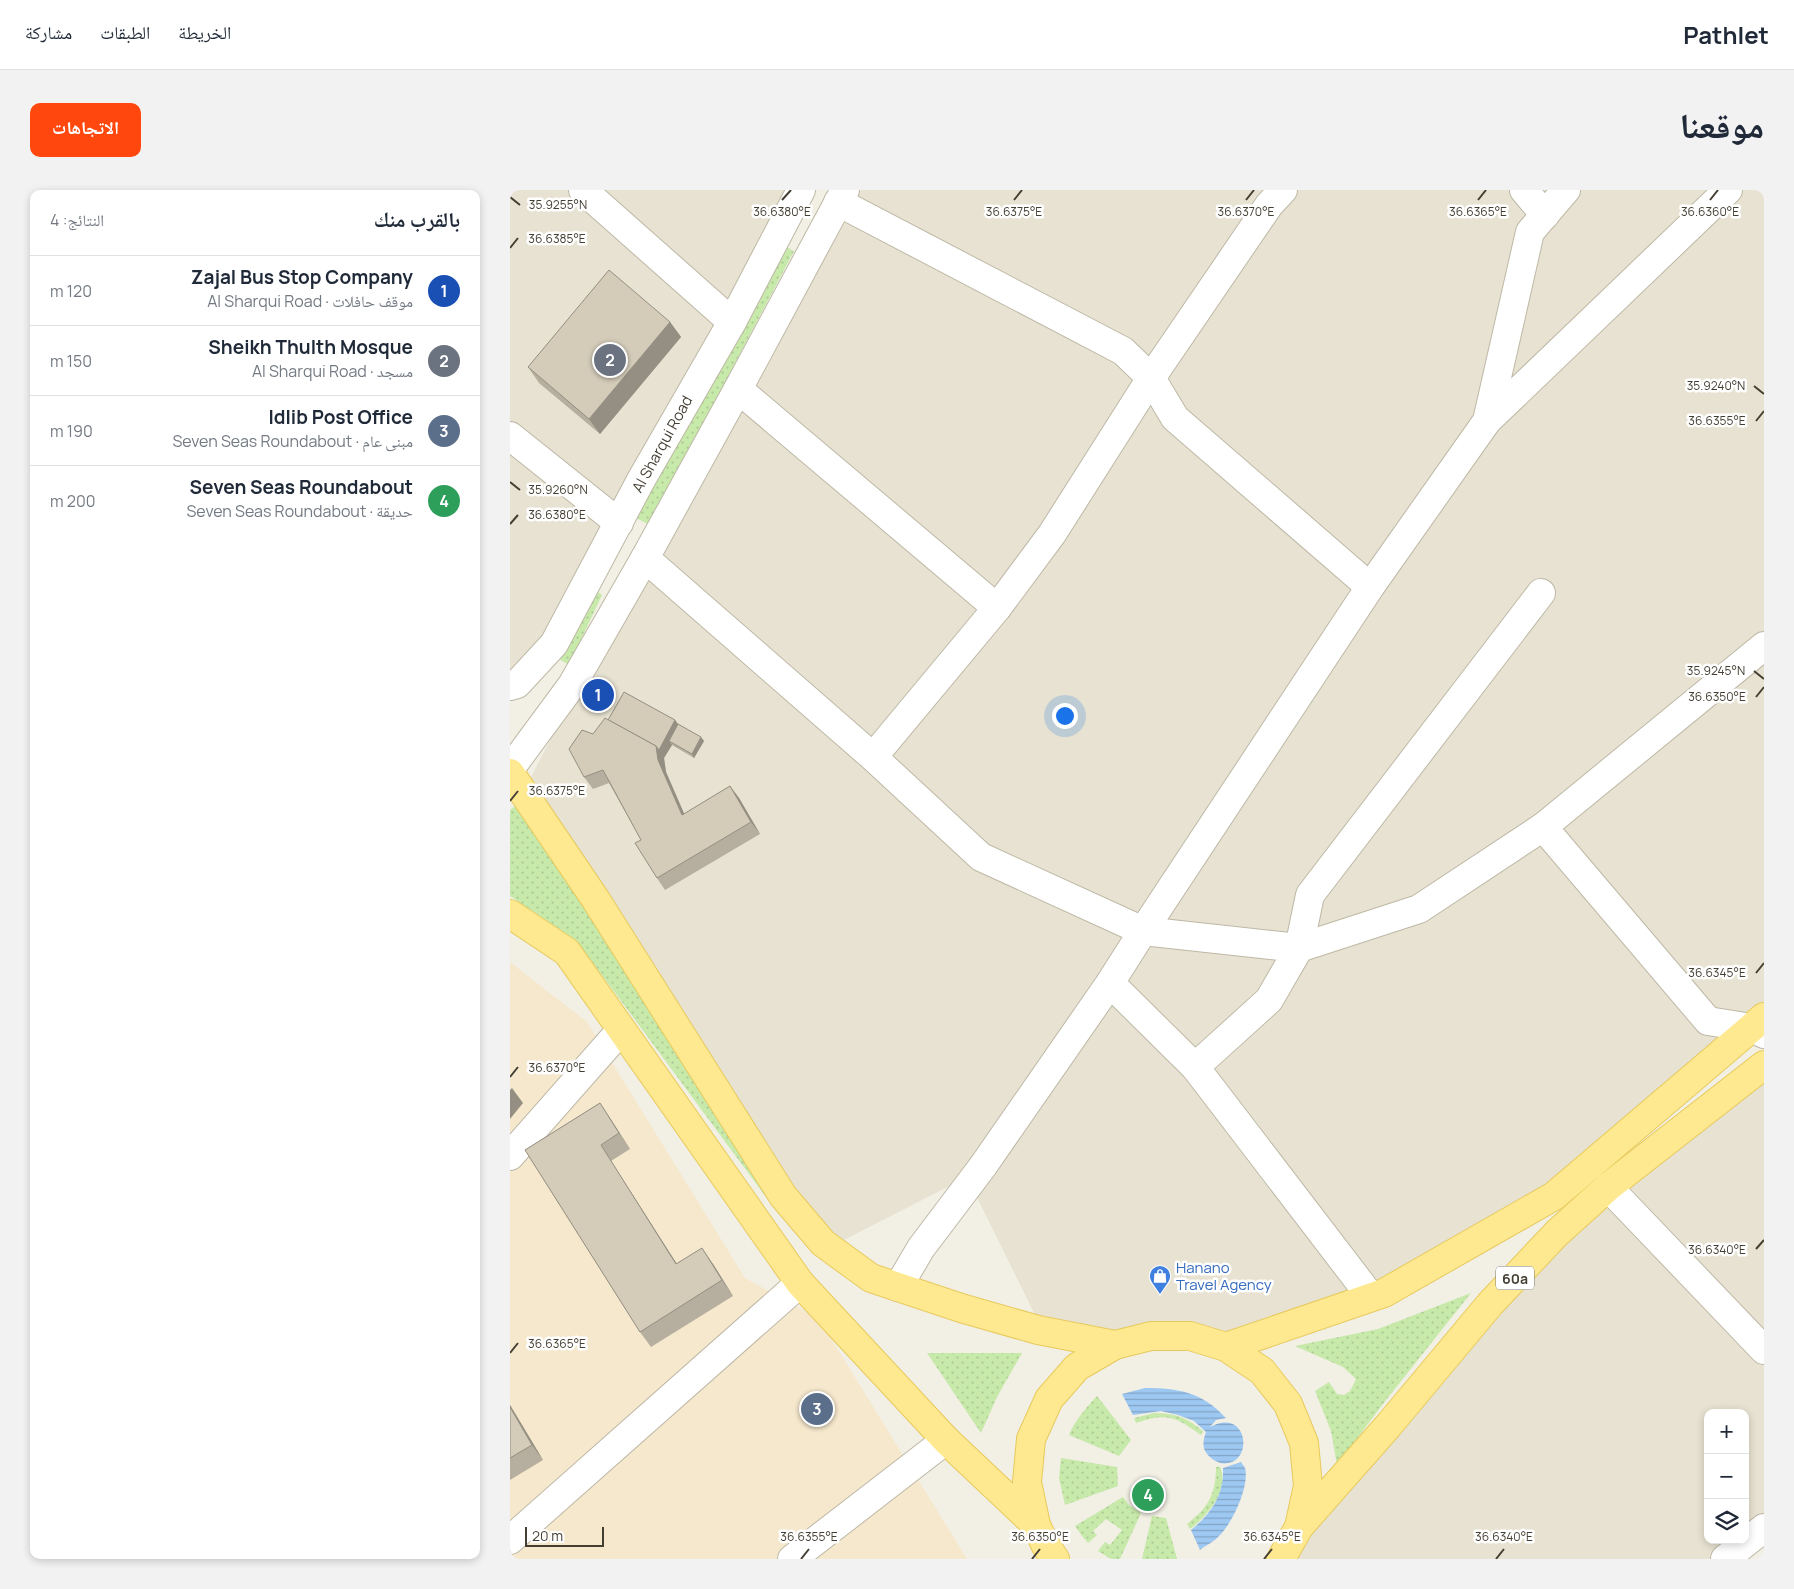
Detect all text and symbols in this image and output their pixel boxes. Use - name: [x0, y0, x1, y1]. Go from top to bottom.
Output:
- text: Pathlet: [1683, 18, 1769, 51]
- text: مشاركة: [25, 20, 72, 44]
- text: الطبقات: [100, 20, 150, 44]
- text: الخريطة: [178, 20, 231, 44]
- text: موقعنا: [1679, 101, 1764, 149]
- button: الاتجاهات: [30, 103, 141, 157]
- text: 35.9255°N: [529, 196, 587, 213]
- text: 36.6380°E: [753, 203, 811, 220]
- text: 36.6375°E: [986, 203, 1042, 220]
- text: 36.6370°E: [1218, 203, 1275, 220]
- text: 36.6365°E: [1449, 203, 1507, 220]
- text: 36.6360°E: [1681, 203, 1739, 220]
- text: بالقرب منك: [374, 205, 460, 233]
- text: النتائج: 4: [50, 209, 104, 231]
- text: 36.6385°E: [528, 230, 586, 247]
- text: Zajal Bus Stop Company: [191, 264, 413, 290]
- text: 120 m: [50, 280, 92, 302]
- text: 1: [441, 280, 448, 302]
- text: موقف حافلات · Al Sharqui Road: [207, 290, 413, 312]
- text: Sheikh Thulth Mosque: [208, 334, 413, 360]
- pin: 2: [594, 341, 626, 379]
- text: 150 m: [50, 350, 92, 372]
- text: 2: [439, 350, 449, 372]
- text: مسجد · Al Sharqui Road: [252, 360, 413, 382]
- text: 35.9240°N: [1687, 377, 1745, 394]
- street label: Al Sharqui Road: [627, 392, 697, 496]
- text: Idlib Post Office: [268, 404, 413, 430]
- text: 36.6355°E: [1688, 412, 1746, 429]
- text: 190 m: [50, 420, 93, 442]
- text: 3: [439, 420, 449, 442]
- text: مبنى عام · Seven Seas Roundabout: [172, 430, 413, 452]
- text: Seven Seas Roundabout: [190, 474, 413, 500]
- text: 35.9260°N: [528, 481, 588, 498]
- text: 200 m: [50, 490, 95, 512]
- text: 4: [439, 490, 449, 512]
- text: حديقة · Seven Seas Roundabout: [187, 500, 413, 522]
- text: 36.6380°E: [528, 506, 586, 523]
- text: 35.9245°N: [1687, 662, 1745, 679]
- pin: 1: [582, 676, 614, 714]
- text: 36.6350°E: [1688, 688, 1746, 705]
- your location: [1052, 703, 1078, 729]
- text: 36.6375°E: [529, 782, 585, 799]
- text: 36.6345°E: [1688, 964, 1746, 981]
- text: 36.6370°E: [529, 1059, 586, 1076]
- text: 36.6340°E: [1688, 1241, 1746, 1258]
- place label: Hanano Travel Agency: [1176, 1257, 1272, 1295]
- shop icon: Hanano Travel Agency: [1148, 1264, 1172, 1295]
- road number: 60a: [1496, 1266, 1534, 1290]
- text: 36.6365°E: [528, 1335, 586, 1352]
- pin: 3: [801, 1390, 833, 1428]
- map controls: [1704, 1409, 1749, 1544]
- button: +: [1704, 1409, 1749, 1454]
- button: −: [1704, 1454, 1749, 1499]
- pin: 4: [1132, 1476, 1164, 1514]
- button: layers: [1704, 1499, 1749, 1544]
- scale bar: [525, 1524, 604, 1547]
- text: 20 m: [532, 1526, 563, 1545]
- text: 36.6355°E: [780, 1528, 838, 1545]
- text: 36.6350°E: [1011, 1528, 1069, 1545]
- text: 36.6345°E: [1243, 1528, 1301, 1545]
- text: 36.6340°E: [1475, 1528, 1533, 1545]

